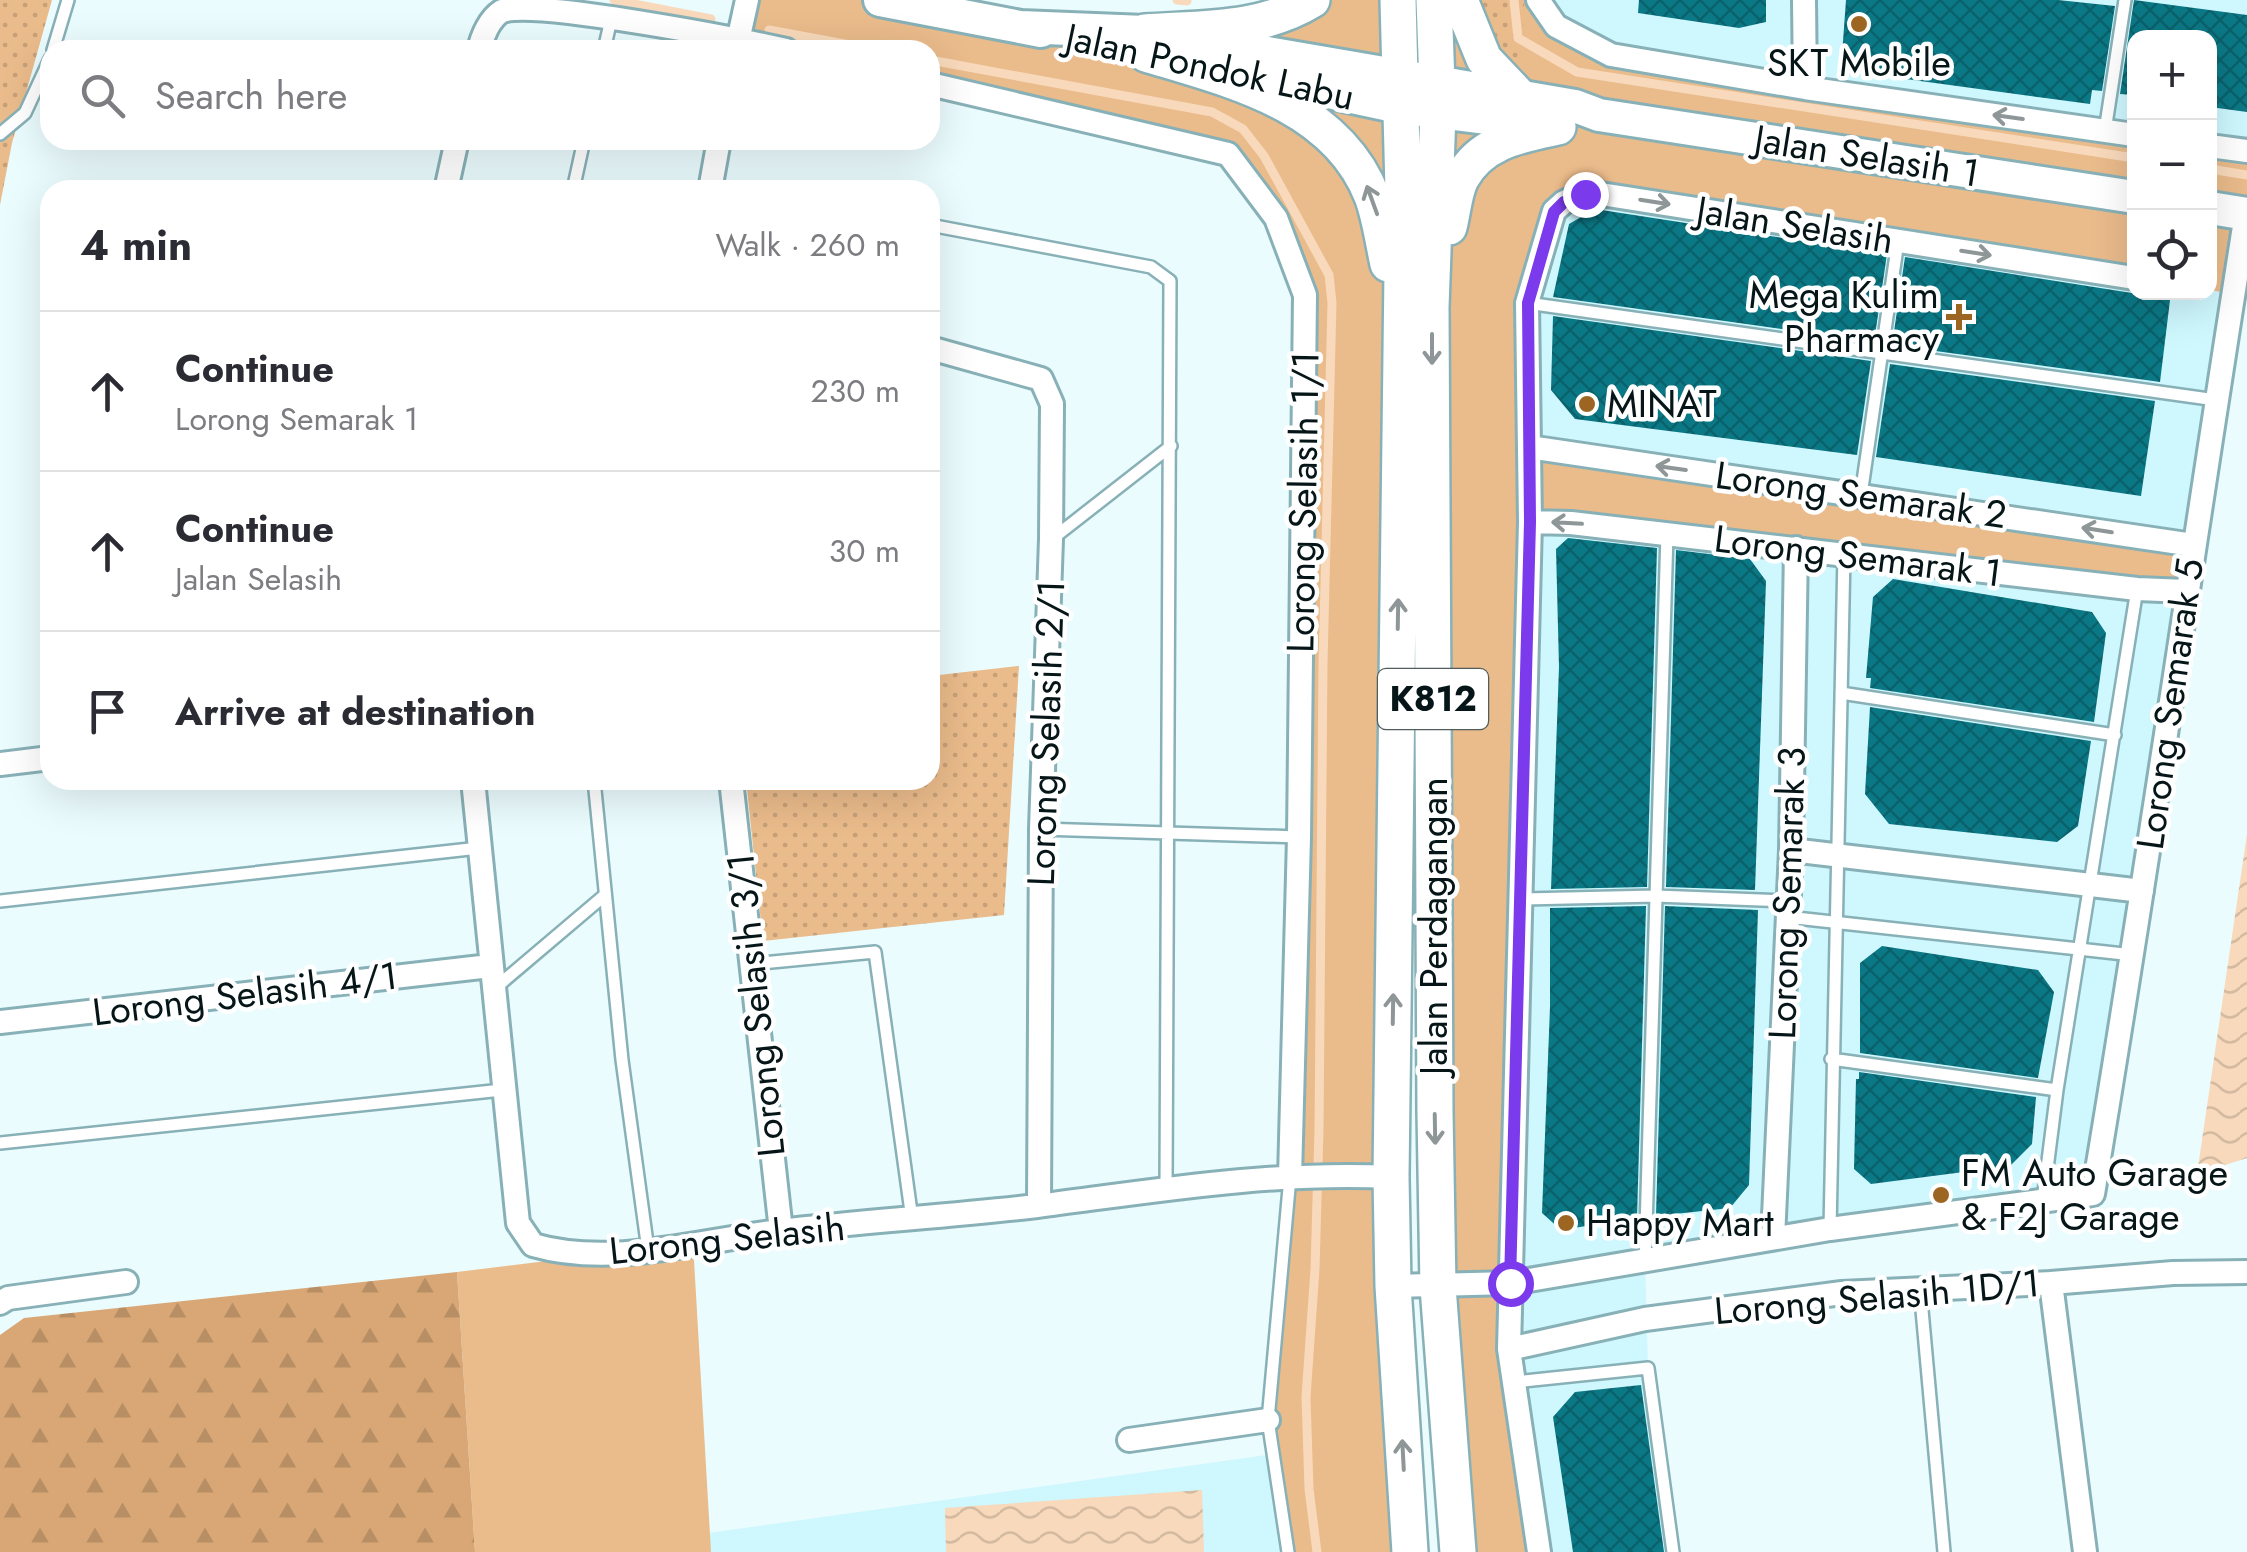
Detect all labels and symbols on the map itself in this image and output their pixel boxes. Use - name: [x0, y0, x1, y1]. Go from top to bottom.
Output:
- street label: Jalan Pondok Labu: [1056, 8, 1359, 124]
- marker: SKT Mobile: [1848, 13, 1870, 35]
- place label: SKT Mobile: [1767, 35, 1951, 90]
- one-way arrow: [1992, 108, 2025, 126]
- street label: Jalan Selasih 1: [1746, 110, 1983, 200]
- route end: [1563, 172, 1609, 218]
- street label: Jalan Selasih: [1688, 181, 1897, 267]
- one-way arrow: [1362, 185, 1380, 216]
- one-way arrow: [1638, 194, 1671, 212]
- one-way arrow: [1959, 244, 1992, 263]
- place label: Mega Kulim Pharmacy: [1749, 267, 1939, 366]
- marker: Mega Kulim Pharmacy: [1948, 306, 1970, 328]
- one-way arrow: [1422, 333, 1441, 365]
- street label: Lorong Selasih 1/1: [1272, 351, 1333, 653]
- place label: MINAT: [1607, 376, 1717, 431]
- marker: MINAT: [1576, 393, 1598, 415]
- street label: Lorong Semarak 2: [1712, 447, 2010, 542]
- one-way arrow: [1655, 458, 1688, 476]
- street label: Lorong Semarak 1: [1711, 511, 2005, 600]
- one-way arrow: [1552, 513, 1584, 532]
- one-way arrow: [2081, 521, 2113, 539]
- street label: Lorong Semarak 5: [2122, 555, 2217, 853]
- street label: Lorong Selasih 2/1: [1013, 579, 1078, 887]
- one-way arrow: [1388, 599, 1407, 631]
- road number: K812: [1378, 669, 1488, 729]
- street label: Lorong Semarak 3: [1754, 746, 1819, 1040]
- street label: Jalan Perdagangan: [1406, 777, 1461, 1080]
- street label: Lorong Selasih 3/1: [712, 851, 799, 1160]
- street label: Lorong Selasih 4/1: [89, 948, 401, 1039]
- one-way arrow: [1384, 994, 1402, 1026]
- one-way arrow: [1426, 1112, 1444, 1145]
- place label: FM Auto Garage & F2J Garage: [1961, 1145, 2228, 1244]
- marker: FM Auto Garage & F2J Garage: [1930, 1184, 1952, 1206]
- place label: Happy Mart: [1586, 1195, 1774, 1250]
- street label: Lorong Selasih: [606, 1199, 847, 1278]
- marker: Happy Mart: [1555, 1212, 1577, 1234]
- street label: Lorong Selasih 1D/1: [1712, 1255, 2042, 1338]
- route start: [1488, 1261, 1534, 1307]
- one-way arrow: [1393, 1439, 1412, 1471]

